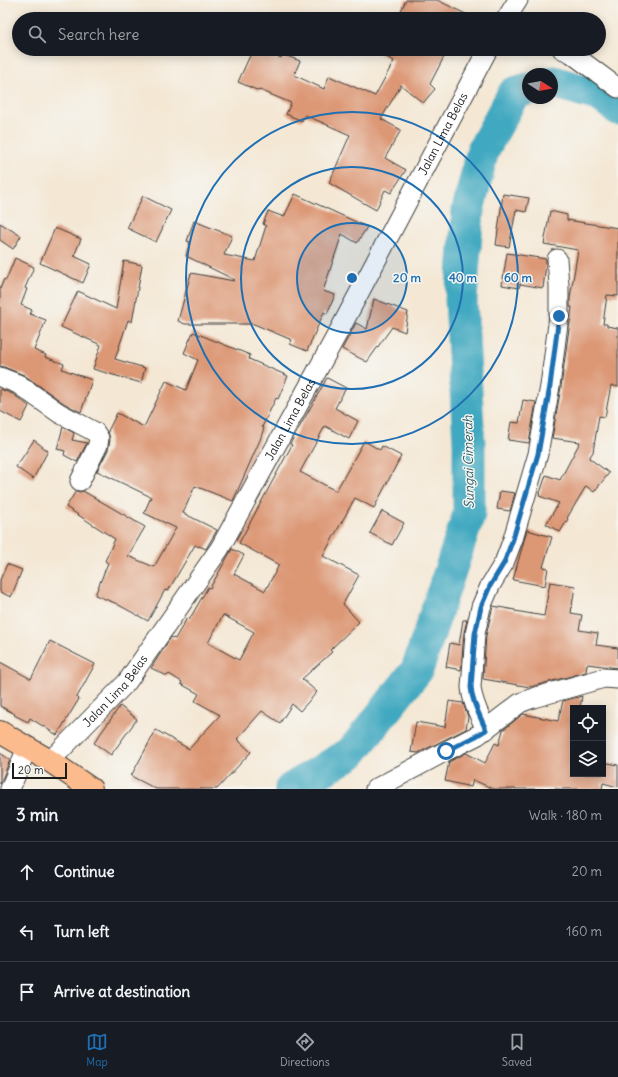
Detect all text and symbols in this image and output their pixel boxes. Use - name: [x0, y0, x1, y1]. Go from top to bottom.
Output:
- search box: [12, 12, 606, 56]
- icon: search: [26, 23, 48, 45]
- text: Search here: [58, 25, 139, 44]
- north arrow: [522, 68, 558, 104]
- street label: Jalan Lima Belas: [415, 90, 471, 177]
- text: 20 m: [393, 270, 421, 285]
- text: 40 m: [449, 270, 478, 285]
- text: 60 m: [504, 270, 533, 285]
- centre of rings: [345, 271, 359, 285]
- route end: [550, 307, 568, 325]
- street label: Jalan Lima Belas: [262, 376, 318, 463]
- water label: Sungai Cimerah: [459, 415, 478, 509]
- street label: Jalan Lima Belas: [79, 652, 151, 730]
- map controls: [570, 705, 606, 777]
- button: locate: [570, 705, 606, 741]
- button: layers: [570, 741, 606, 777]
- route start: [437, 742, 455, 760]
- scale bar: [12, 761, 67, 780]
- text: 20 m: [18, 763, 44, 777]
- text: 3 min: [16, 804, 58, 826]
- text: Walk · 180 m: [529, 807, 602, 824]
- icon: ahead: [16, 861, 38, 883]
- text: Continue: [54, 862, 115, 881]
- text: 20 m: [572, 863, 602, 880]
- icon: left: [16, 921, 38, 943]
- text: Turn left: [54, 922, 109, 941]
- text: 160 m: [566, 923, 602, 940]
- icon: arrive: [16, 981, 38, 1003]
- text: Arrive at destination: [54, 982, 190, 1001]
- tab: Map: [86, 1031, 108, 1069]
- tab: Directions: [280, 1031, 330, 1069]
- tab: Saved: [502, 1031, 532, 1069]

